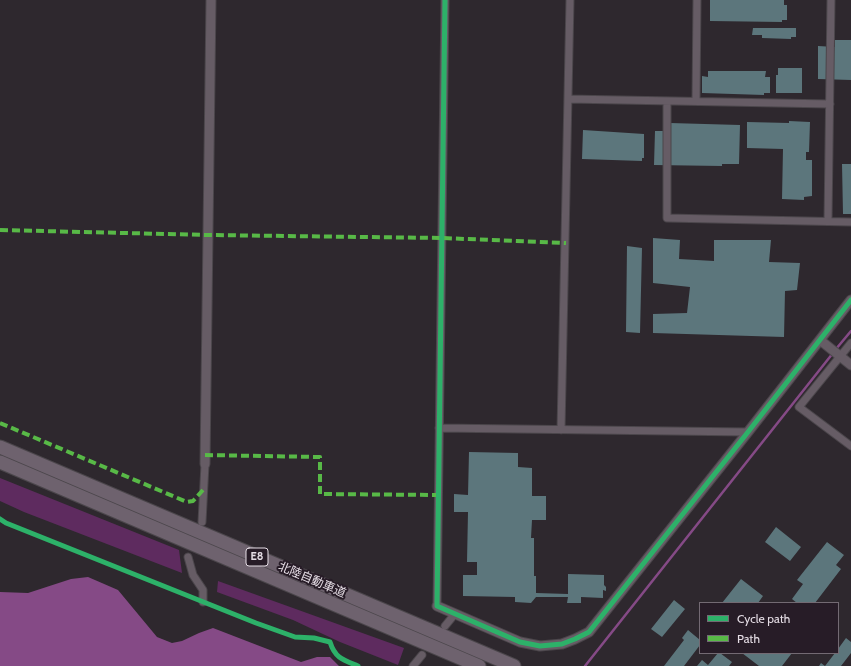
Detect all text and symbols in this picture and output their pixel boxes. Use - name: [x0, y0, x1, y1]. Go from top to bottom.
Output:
- road number: E8: [246, 548, 268, 566]
- street label: 北陸自動車道: [276, 559, 348, 601]
- legend: [699, 602, 839, 654]
- text: Cycle path: [737, 611, 790, 626]
- text: Path: [737, 631, 760, 646]

